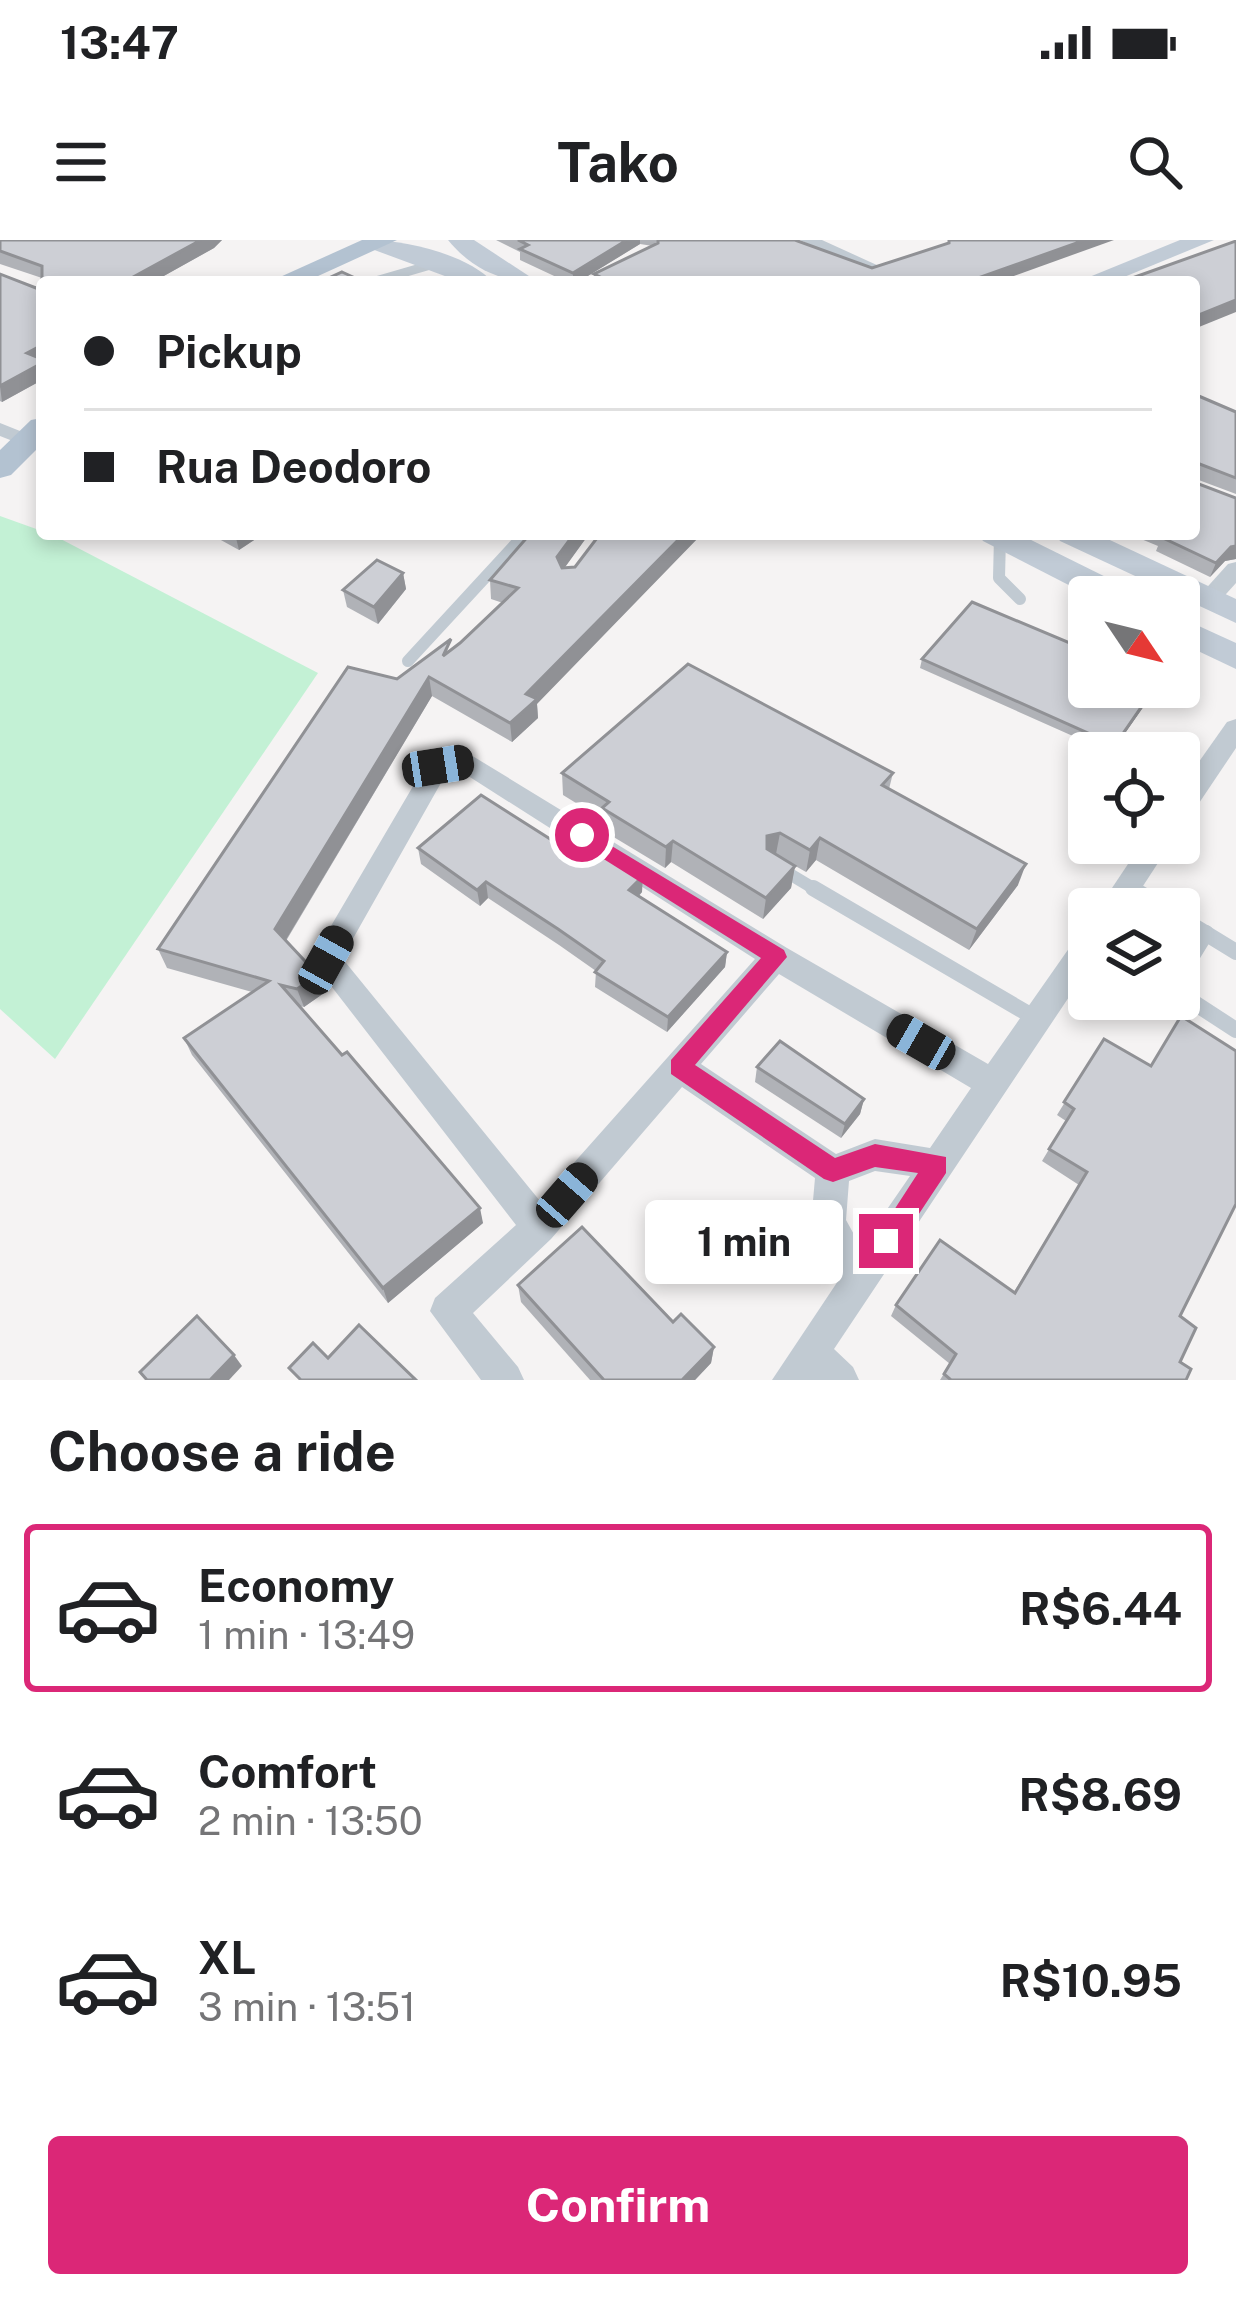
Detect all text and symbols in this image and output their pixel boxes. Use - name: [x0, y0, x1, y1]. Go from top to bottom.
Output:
- text: 13:47: [60, 16, 179, 69]
- icon: menu: [48, 129, 114, 195]
- icon: search: [1122, 129, 1188, 195]
- text: Tako: [557, 131, 679, 194]
- text: Pickup: [156, 325, 302, 378]
- text: Rua Deodoro: [156, 440, 431, 493]
- north arrow: [1068, 576, 1200, 708]
- map controls: [1068, 576, 1200, 1020]
- button: locate: [1068, 732, 1200, 864]
- car: [400, 743, 476, 789]
- route start: [555, 808, 609, 862]
- button: layers: [1068, 888, 1200, 1020]
- car: [293, 920, 359, 1000]
- car: [881, 1008, 961, 1076]
- car: [530, 1156, 604, 1234]
- callout: 1 min: [646, 1199, 844, 1283]
- route end: [859, 1214, 913, 1268]
- text: 1 min: [697, 1219, 791, 1265]
- text: Choose a ride: [48, 1420, 396, 1483]
- icon: car: [54, 1554, 162, 1662]
- text: Economy: [198, 1559, 394, 1612]
- text: R$6.44: [1019, 1582, 1182, 1635]
- text: 1 min · 13:49: [198, 1612, 415, 1658]
- icon: car: [54, 1740, 162, 1848]
- text: Comfort: [198, 1745, 377, 1798]
- text: R$8.69: [1018, 1768, 1182, 1821]
- text: 2 min · 13:50: [198, 1798, 423, 1844]
- icon: car: [54, 1926, 162, 2034]
- text: XL: [198, 1931, 256, 1984]
- text: R$10.95: [1000, 1954, 1182, 2007]
- text: 3 min · 13:51: [198, 1984, 416, 2030]
- button: Confirm: [48, 2136, 1188, 2274]

